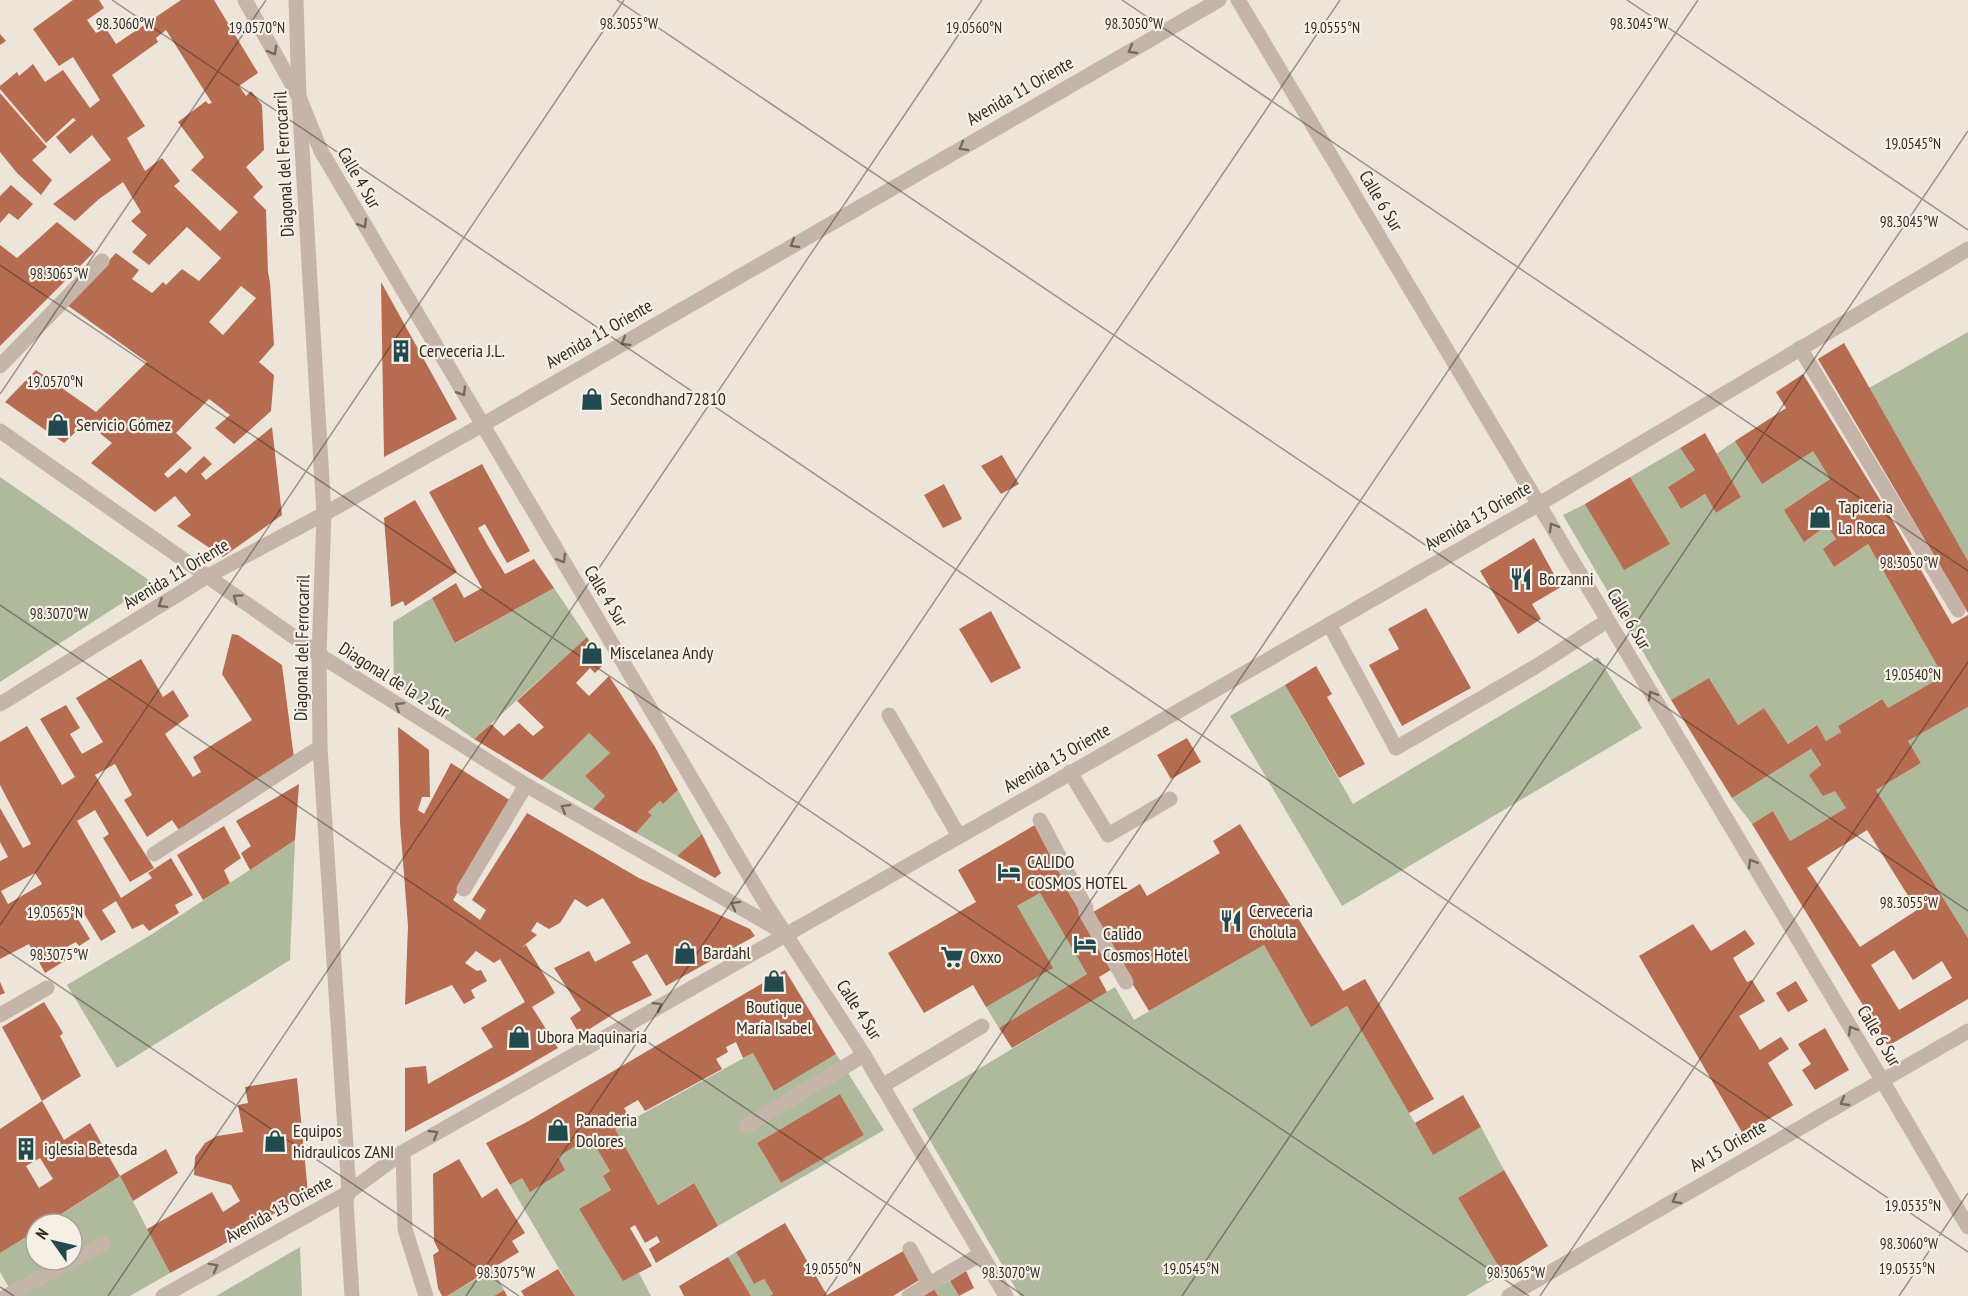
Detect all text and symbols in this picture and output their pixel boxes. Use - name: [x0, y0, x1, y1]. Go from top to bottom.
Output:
- text: 98.3060°W: [96, 14, 154, 33]
- text: 98.3055°W: [600, 14, 658, 33]
- text: 98.3050°W: [1105, 14, 1163, 33]
- text: 98.3045°W: [1610, 14, 1668, 33]
- text: 19.0570°N: [229, 18, 285, 37]
- text: 19.0560°N: [946, 18, 1002, 37]
- text: 19.0555°N: [1304, 18, 1360, 37]
- one-way arrow: [1128, 43, 1138, 54]
- one-way arrow: [266, 45, 277, 55]
- street label: Avenida 11 Oriente: [962, 51, 1077, 130]
- street label: Diagonal del Ferrocarril: [268, 89, 299, 238]
- text: 19.0545°N: [1885, 134, 1941, 153]
- one-way arrow: [959, 140, 969, 151]
- street label: Calle 4 Sur: [333, 143, 386, 213]
- street label: Calle 6 Sur: [1354, 166, 1409, 236]
- text: 98.3045°W: [1880, 212, 1938, 231]
- one-way arrow: [356, 218, 367, 228]
- one-way arrow: [790, 237, 800, 248]
- text: 98.3065°W: [30, 264, 88, 283]
- street label: Avenida 11 Oriente: [541, 294, 656, 373]
- one-way arrow: [621, 335, 631, 346]
- building icon: Cerveceria J.L.: [388, 338, 414, 364]
- place label: Cerveceria J.L.: [419, 339, 505, 362]
- text: 19.0570°N: [27, 372, 83, 391]
- one-way arrow: [455, 386, 467, 396]
- shop icon: Secondhand72810: [579, 386, 605, 412]
- place label: Secondhand72810: [610, 387, 726, 410]
- shop icon: Servicio Gómez: [45, 412, 71, 438]
- place label: Servicio Gómez: [76, 413, 171, 436]
- street label: Avenida 13 Oriente: [1420, 476, 1535, 555]
- place label: Tapiceria La Roca: [1838, 495, 1893, 539]
- shop icon: Tapiceria La Roca: [1807, 504, 1833, 530]
- one-way arrow: [1549, 523, 1560, 533]
- street label: Avenida 11 Oriente: [119, 533, 233, 614]
- one-way arrow: [554, 553, 566, 564]
- text: 98.3050°W: [1880, 553, 1938, 572]
- street label: Calle 4 Sur: [579, 561, 634, 631]
- restaurant icon: Borzanni: [1508, 566, 1534, 592]
- place label: Borzanni: [1539, 567, 1594, 590]
- street label: Diagonal del Ferrocarril: [289, 574, 314, 721]
- street label: Calle 6 Sur: [1602, 584, 1657, 654]
- one-way arrow: [233, 594, 244, 605]
- one-way arrow: [158, 596, 168, 608]
- text: 98.3070°W: [30, 604, 88, 623]
- street label: Diagonal de la 2 Sur: [335, 636, 454, 723]
- shop icon: Miscelanea Andy: [579, 640, 605, 666]
- place label: Miscelanea Andy: [610, 641, 713, 664]
- text: 19.0540°N: [1885, 665, 1941, 684]
- one-way arrow: [1647, 691, 1659, 701]
- one-way arrow: [395, 702, 406, 713]
- street label: Avenida 13 Oriente: [999, 718, 1114, 797]
- one-way arrow: [561, 804, 572, 815]
- place label: CALIDO COSMOS HOTEL: [1027, 850, 1128, 894]
- hotel icon: CALIDO COSMOS HOTEL: [996, 859, 1022, 885]
- one-way arrow: [1748, 859, 1759, 869]
- text: 98.3055°W: [1880, 893, 1938, 912]
- place label: Cerveceria Cholula: [1249, 899, 1313, 943]
- one-way arrow: [731, 901, 741, 912]
- text: 19.0565°N: [27, 903, 83, 922]
- restaurant icon: Cerveceria Cholula: [1218, 908, 1244, 934]
- place label: Calido Cosmos Hotel: [1103, 922, 1189, 966]
- hotel icon: Calido Cosmos Hotel: [1072, 931, 1098, 957]
- shop icon: Bardahl: [672, 940, 698, 966]
- place label: Bardahl: [703, 941, 752, 964]
- supermarket icon: Oxxo: [939, 944, 965, 970]
- text: 98.3075°W: [30, 945, 88, 964]
- place label: Oxxo: [970, 945, 1002, 968]
- shop icon: Boutique María Isabel: [761, 968, 787, 994]
- street label: Calle 4 Sur: [831, 975, 887, 1044]
- place label: Boutique María Isabel: [736, 995, 813, 1039]
- street label: Calle 6 Sur: [1852, 1001, 1907, 1071]
- one-way arrow: [652, 1002, 662, 1014]
- shop icon: Ubora Maquinaria: [506, 1024, 532, 1050]
- place label: Ubora Maquinaria: [537, 1025, 647, 1048]
- one-way arrow: [1848, 1026, 1860, 1036]
- one-way arrow: [1840, 1095, 1851, 1106]
- place label: Panaderia Dolores: [576, 1108, 637, 1152]
- street label: Av 15 Oriente: [1685, 1114, 1770, 1177]
- shop icon: Panaderia Dolores: [545, 1117, 571, 1143]
- place label: Equipos hidraulicos ZANI: [293, 1119, 394, 1163]
- shop icon: Equipos hidraulicos ZANI: [262, 1128, 288, 1154]
- one-way arrow: [428, 1130, 438, 1142]
- building icon: iglesia Betesda: [13, 1136, 39, 1162]
- place label: iglesia Betesda: [44, 1137, 138, 1160]
- street label: Avenida 13 Oriente: [221, 1170, 337, 1248]
- one-way arrow: [1672, 1192, 1682, 1204]
- text: 19.0535°N: [1885, 1196, 1941, 1215]
- north arrow: [24, 1212, 84, 1272]
- text: N: [31, 1224, 52, 1243]
- text: 98.3060°W: [1880, 1234, 1938, 1253]
- text: 19.0550°N: [805, 1259, 861, 1278]
- text: 19.0545°N: [1163, 1259, 1219, 1278]
- text: 19.0535°N: [1879, 1259, 1935, 1278]
- one-way arrow: [208, 1263, 218, 1275]
- text: 98.3075°W: [477, 1263, 535, 1282]
- text: 98.3070°W: [982, 1263, 1040, 1282]
- text: 98.3065°W: [1487, 1263, 1545, 1282]

